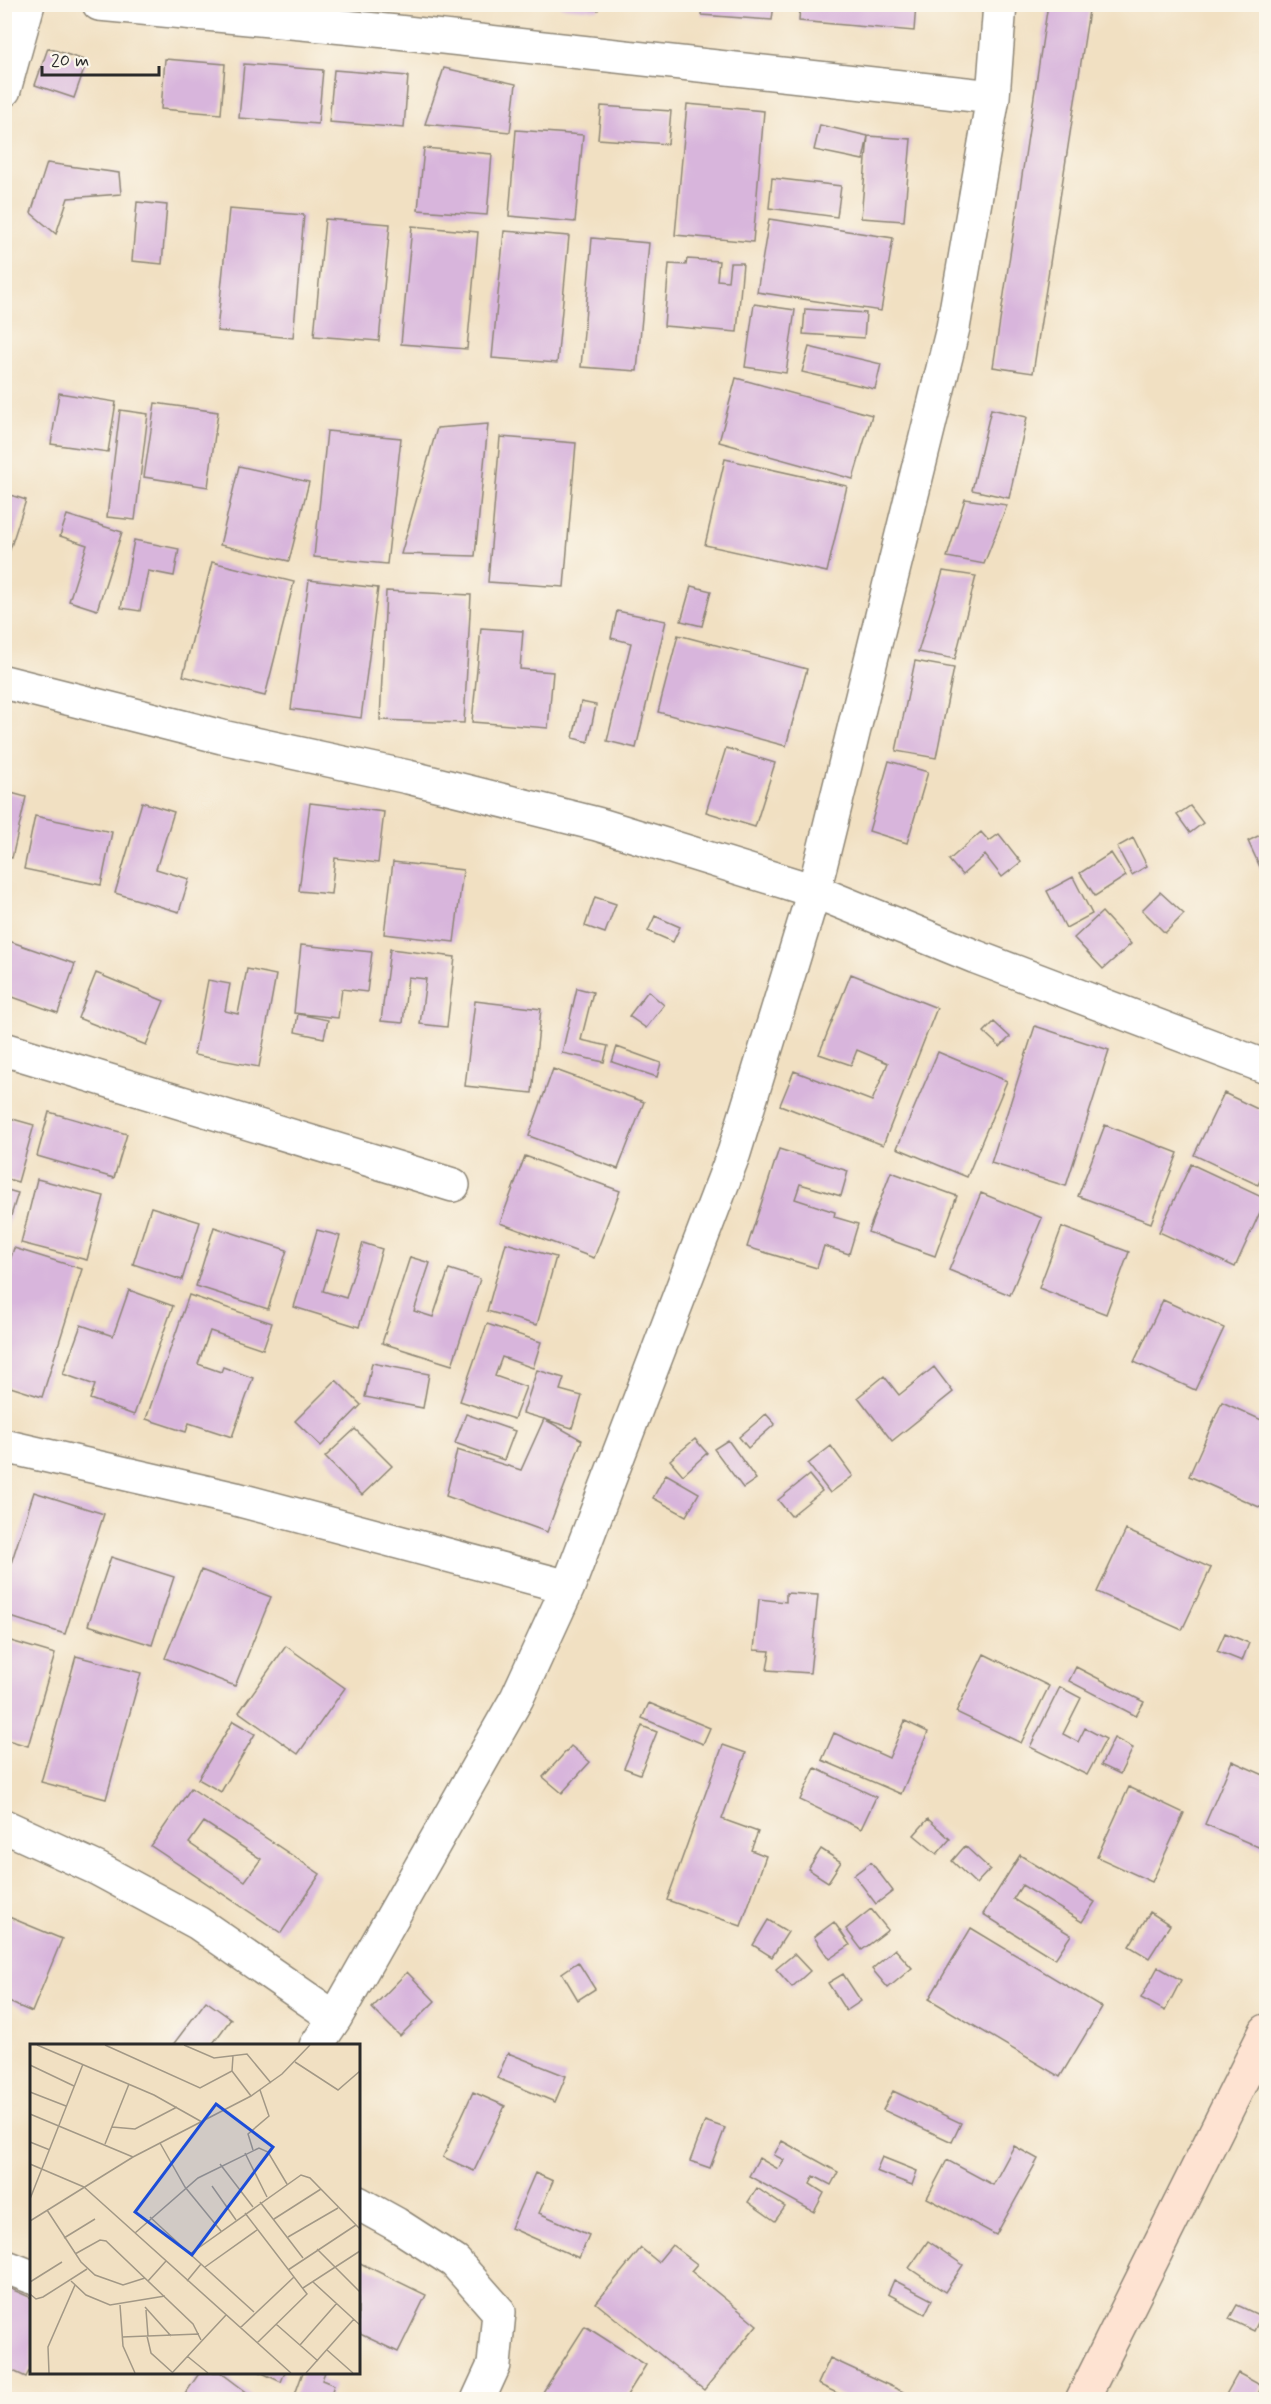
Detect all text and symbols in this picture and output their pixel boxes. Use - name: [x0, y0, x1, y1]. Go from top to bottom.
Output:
- scale bar: [42, 39, 159, 77]
- text: 20 m: [51, 49, 89, 73]
- inset map: [30, 2044, 360, 2374]

